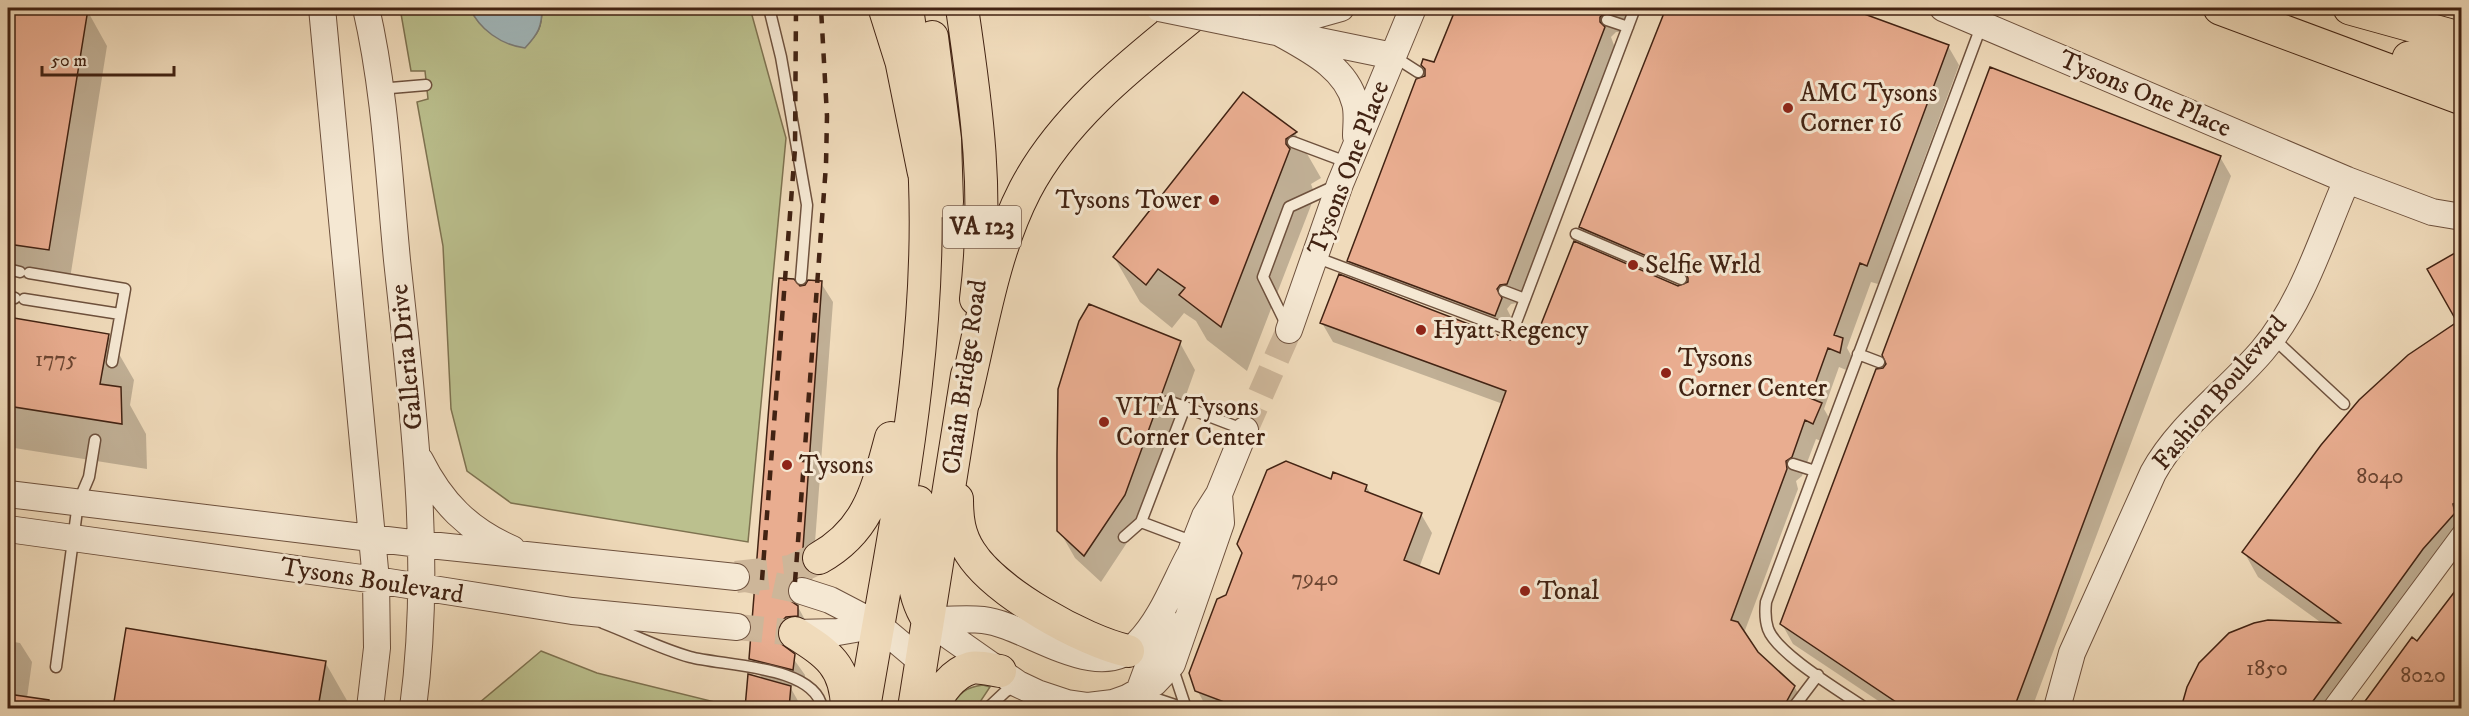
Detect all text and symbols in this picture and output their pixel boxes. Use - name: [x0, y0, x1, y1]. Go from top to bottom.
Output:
- scale bar: [42, 39, 174, 77]
- street label: Tysons One Place: [2054, 43, 2236, 145]
- text: 50 m: [51, 50, 87, 72]
- street label: Tysons One Place: [1301, 76, 1397, 260]
- place label: AMC Tysons Corner 16: [1800, 77, 1937, 140]
- marker: AMC Tysons Corner 16: [1781, 101, 1795, 115]
- place label: Tysons Tower: [1055, 184, 1202, 217]
- marker: Tysons Tower: [1207, 193, 1221, 207]
- road number: VA 123: [943, 206, 1021, 248]
- place label: Selfie Wrld: [1645, 249, 1761, 282]
- marker: Selfie Wrld: [1626, 258, 1640, 272]
- street label: Chain Bridge Road: [935, 277, 995, 477]
- street label: Galleria Drive: [383, 282, 431, 432]
- street label: Fashion Boulevard: [2146, 309, 2294, 477]
- place label: Hyatt Regency: [1433, 314, 1589, 347]
- marker: Hyatt Regency: [1414, 323, 1428, 337]
- place label: Tysons Corner Center: [1678, 342, 1828, 405]
- house number: 1775: [35, 346, 77, 373]
- marker: Tysons Corner Center: [1659, 366, 1673, 380]
- place label: VITA Tysons Corner Center: [1115, 391, 1266, 454]
- marker: VITA Tysons Corner Center: [1097, 415, 1111, 429]
- place label: Tysons: [799, 449, 873, 482]
- marker: Tysons: [780, 458, 794, 472]
- house number: 8040: [2356, 463, 2404, 490]
- street label: Tysons Boulevard: [278, 550, 466, 612]
- house number: 7940: [1291, 565, 1339, 592]
- place label: Tonal: [1537, 575, 1599, 608]
- marker: Tonal: [1518, 584, 1532, 598]
- house number: 1850: [2246, 655, 2288, 682]
- house number: 8020: [2400, 662, 2446, 689]

